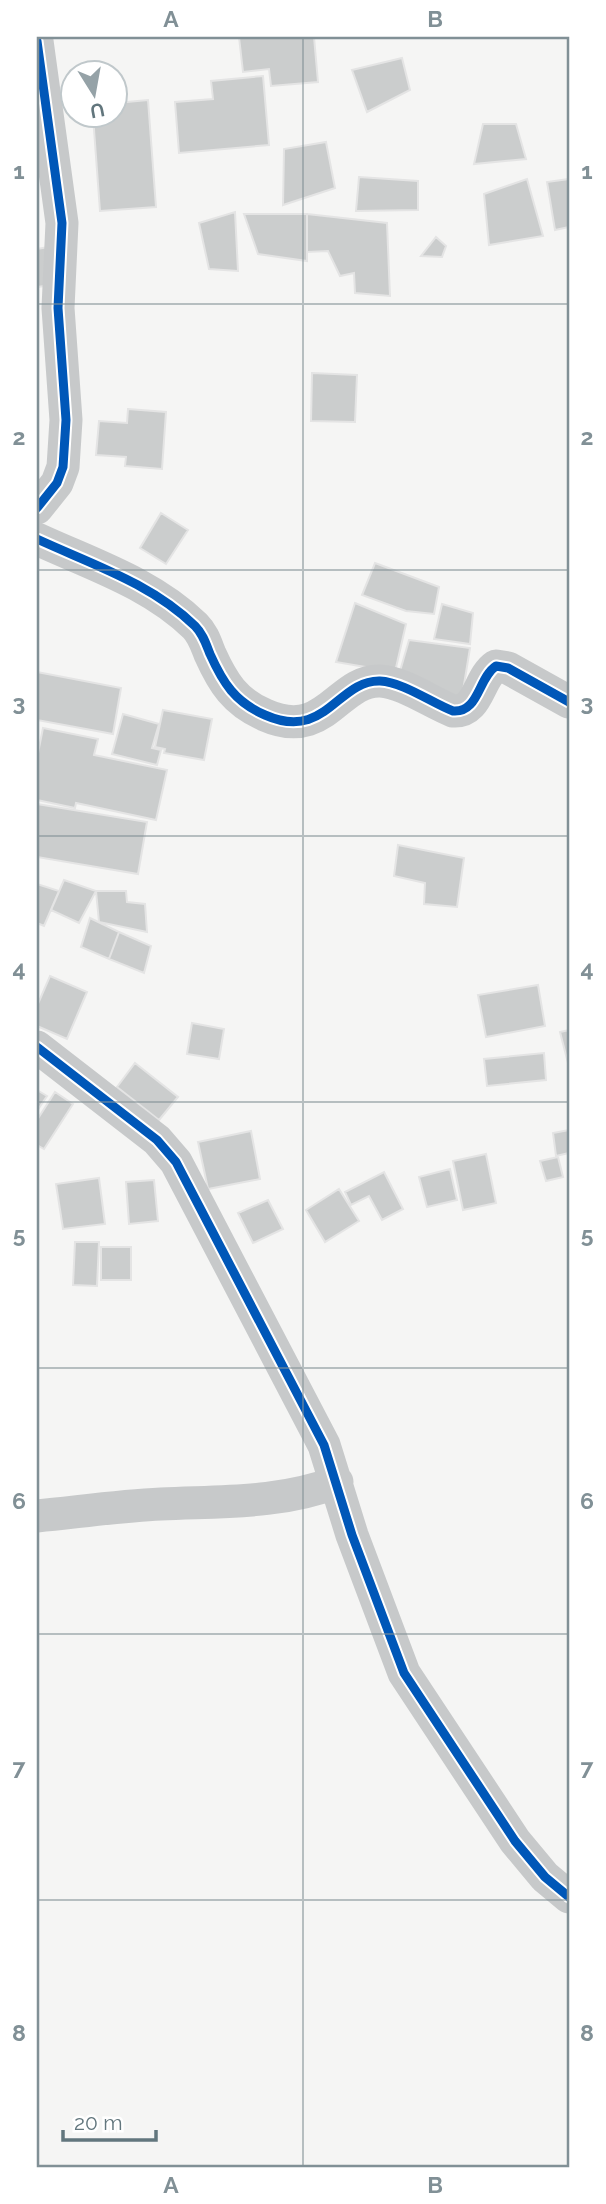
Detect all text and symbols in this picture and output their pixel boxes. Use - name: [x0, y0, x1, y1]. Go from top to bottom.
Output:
- text: A: [163, 5, 179, 32]
- text: B: [427, 5, 443, 32]
- north arrow: [60, 60, 130, 130]
- text: U: [88, 99, 106, 123]
- text: 1: [13, 157, 25, 184]
- text: 1: [581, 157, 593, 184]
- text: 2: [13, 423, 25, 450]
- text: 2: [581, 423, 593, 450]
- text: 3: [13, 689, 25, 716]
- text: 3: [581, 689, 593, 716]
- text: 4: [12, 955, 26, 982]
- text: 4: [580, 955, 594, 982]
- text: 5: [13, 1221, 26, 1248]
- text: 5: [581, 1221, 594, 1248]
- text: 6: [12, 1487, 26, 1514]
- text: 6: [580, 1487, 594, 1514]
- text: 7: [13, 1753, 26, 1780]
- text: 7: [581, 1753, 594, 1780]
- text: 8: [12, 2019, 26, 2046]
- text: 8: [580, 2019, 594, 2046]
- scale bar: [63, 2099, 156, 2143]
- text: 20 m: [74, 2110, 122, 2135]
- text: A: [163, 2171, 179, 2198]
- text: B: [427, 2171, 443, 2198]

